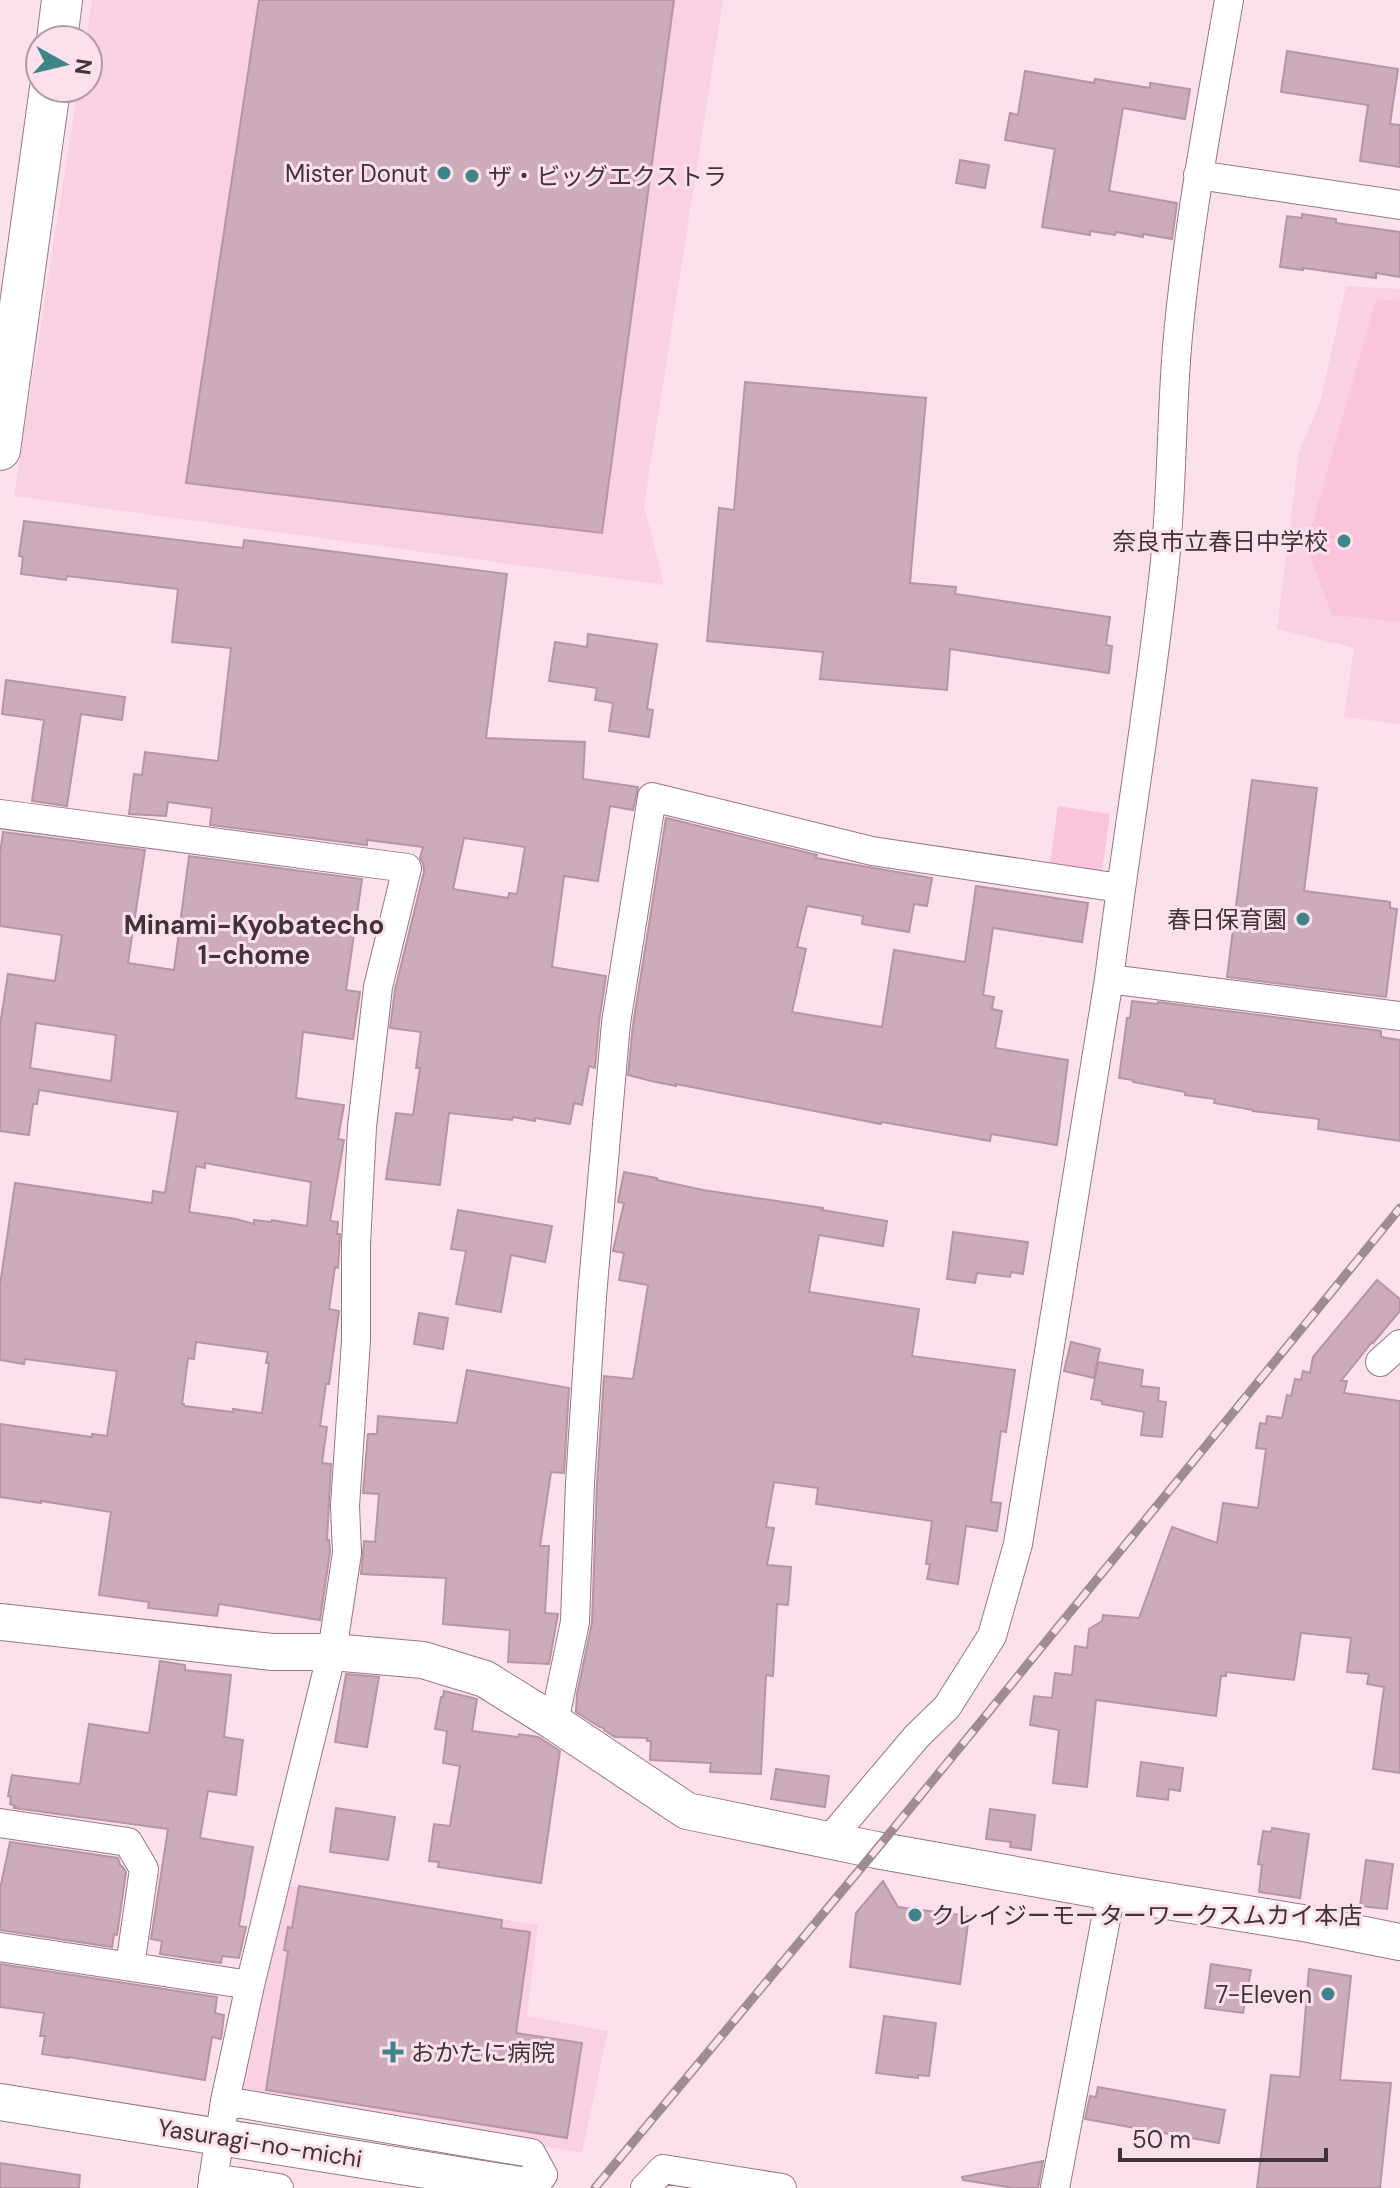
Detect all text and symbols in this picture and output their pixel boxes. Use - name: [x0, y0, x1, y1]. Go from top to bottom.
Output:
- north arrow: [24, 24, 104, 104]
- text: N: [68, 57, 99, 77]
- place label: Mister Donut: [285, 158, 428, 189]
- place label: ザ・ビッグエクストラ: [488, 161, 727, 192]
- marker: Mister Donut: [435, 164, 453, 182]
- marker: ザ・ビッグエクストラ: [463, 167, 481, 185]
- place label: 奈良市立春日中学校: [1112, 526, 1328, 557]
- marker: 奈良市立春日中学校: [1335, 532, 1353, 550]
- place label: 春日保育園: [1167, 904, 1287, 935]
- district label: Minami-Kyobatecho 1-chome: [124, 908, 384, 972]
- marker: 春日保育園: [1294, 910, 1312, 928]
- place label: クレイジーモーターワークスムカイ本店: [931, 1900, 1362, 1931]
- marker: クレイジーモーターワークスムカイ本店: [906, 1906, 924, 1924]
- place label: 7-Eleven: [1215, 1979, 1312, 2010]
- marker: 7-Eleven: [1319, 1985, 1337, 2003]
- place label: おかたに病院: [411, 2037, 555, 2068]
- marker: おかたに病院: [382, 2041, 404, 2063]
- street label: Yasuragi-no-michi: [156, 2112, 364, 2174]
- scale bar: [1120, 2112, 1326, 2162]
- text: 50 m: [1132, 2124, 1191, 2155]

